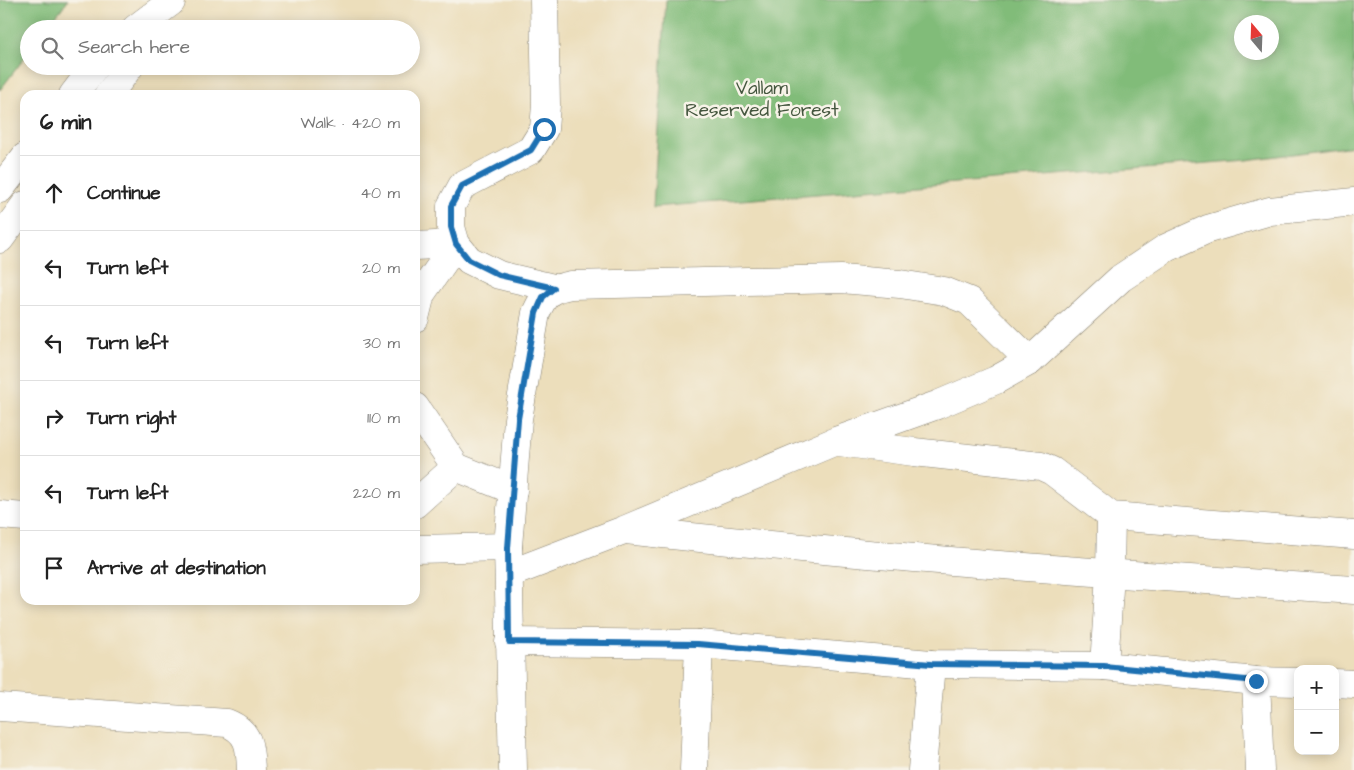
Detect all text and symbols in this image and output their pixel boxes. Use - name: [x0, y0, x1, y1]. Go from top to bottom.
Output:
- north arrow: [1234, 15, 1279, 60]
- search box: [20, 20, 420, 75]
- icon: search: [38, 34, 66, 62]
- text: Search here: [78, 34, 190, 61]
- park label: Vallam Reserved Forest: [685, 75, 839, 124]
- text: 6 min: [40, 108, 92, 137]
- text: Walk · 420 m: [300, 112, 400, 134]
- route start: [533, 118, 556, 141]
- icon: ahead: [40, 179, 68, 207]
- text: Continue: [87, 180, 161, 207]
- text: 40 m: [360, 182, 400, 204]
- icon: left: [40, 254, 68, 282]
- text: Turn left: [87, 255, 168, 282]
- text: 20 m: [362, 257, 400, 279]
- icon: left: [40, 329, 68, 357]
- text: Turn left: [87, 330, 168, 357]
- text: 30 m: [363, 332, 400, 354]
- icon: right: [40, 404, 68, 432]
- text: Turn right: [87, 405, 176, 432]
- text: 110 m: [367, 407, 400, 429]
- icon: left: [40, 479, 68, 507]
- text: Turn left: [87, 480, 168, 507]
- text: 220 m: [353, 482, 400, 504]
- icon: arrive: [40, 554, 68, 582]
- text: Arrive at destination: [87, 555, 266, 582]
- map controls: [1294, 665, 1339, 755]
- button: +: [1294, 665, 1339, 710]
- route end: [1245, 670, 1268, 693]
- button: −: [1294, 710, 1339, 755]

